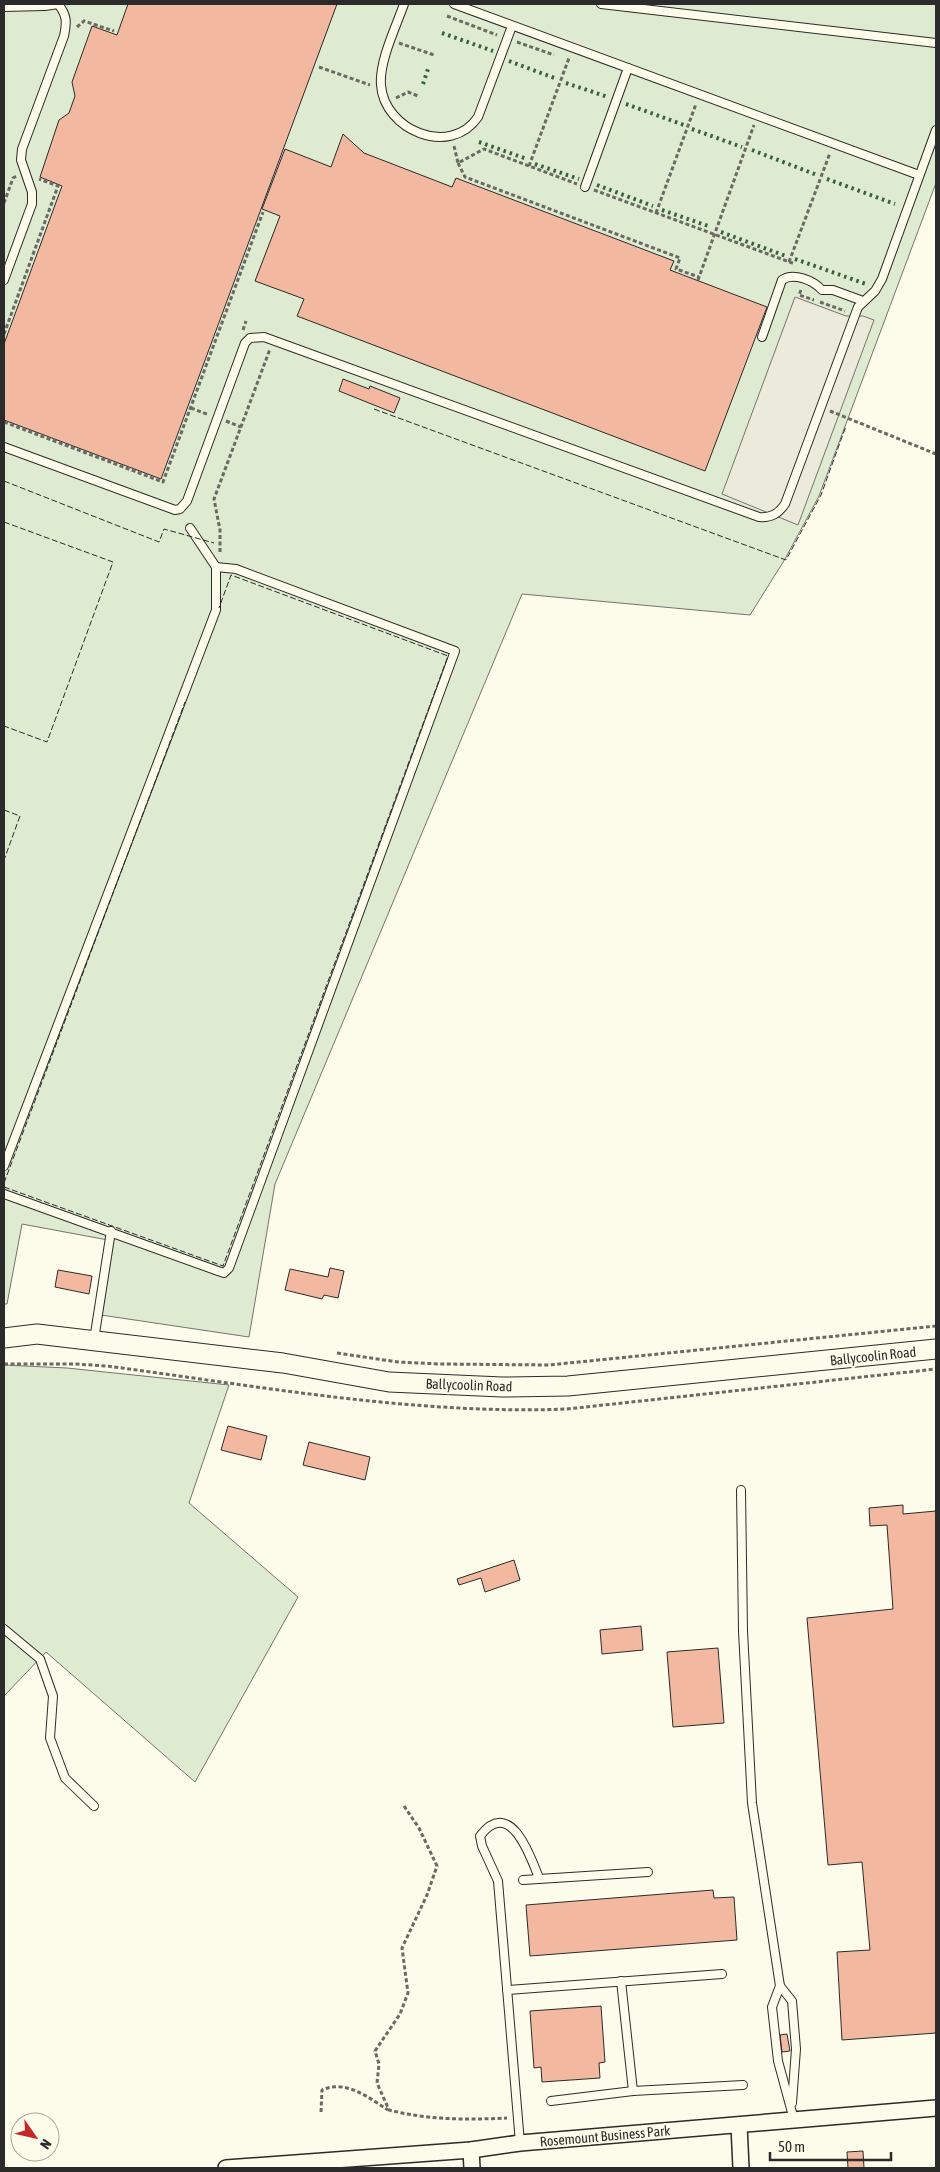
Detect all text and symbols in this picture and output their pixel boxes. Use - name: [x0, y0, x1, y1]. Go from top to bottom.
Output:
- street label: Ballycoolin Road: [829, 1344, 917, 1368]
- street label: Ballycoolin Road: [425, 1375, 513, 1395]
- north arrow: [10, 2112, 60, 2162]
- street label: Rosemount Business Park: [539, 2122, 671, 2150]
- scale bar: [770, 2130, 891, 2162]
- text: N: [37, 2136, 55, 2152]
- text: 50 m: [778, 2138, 805, 2155]

